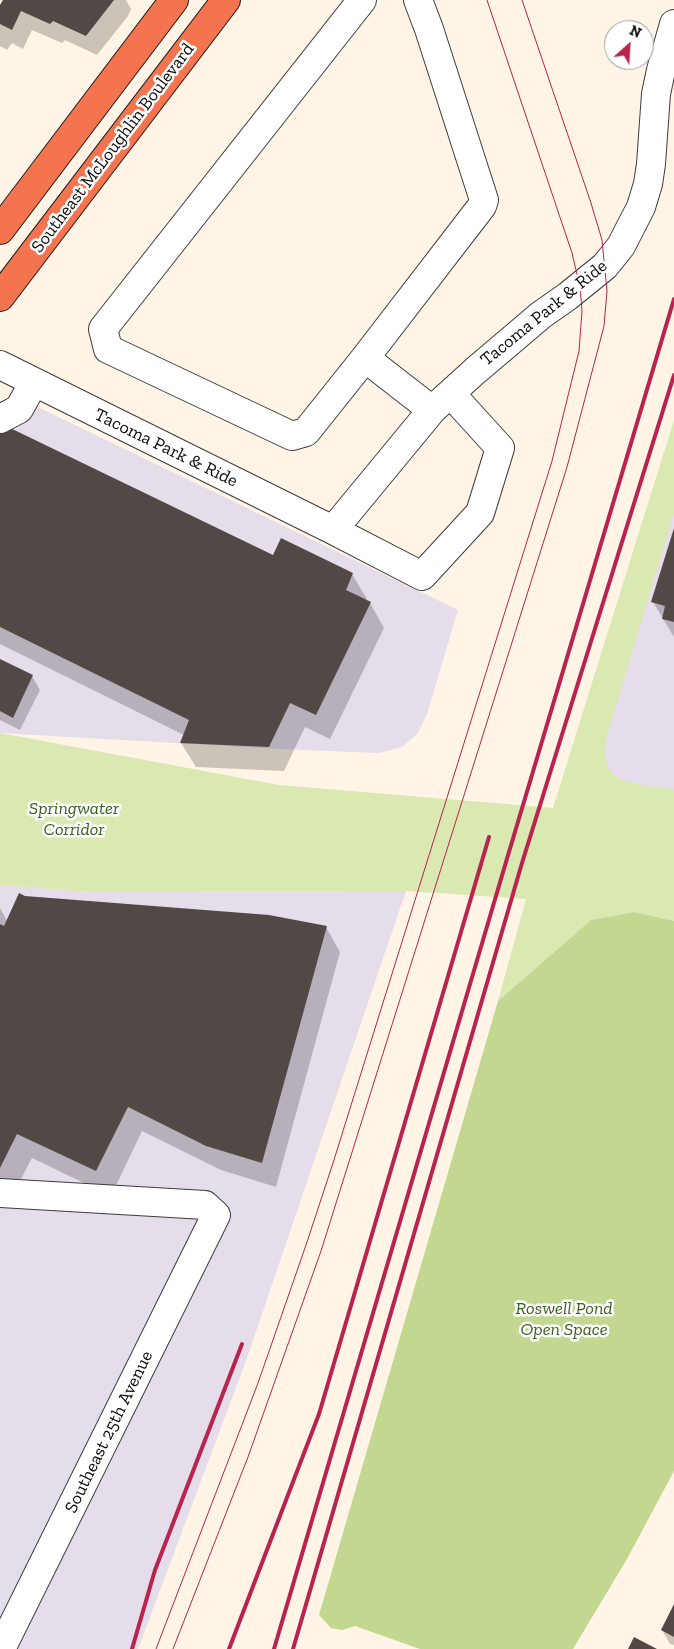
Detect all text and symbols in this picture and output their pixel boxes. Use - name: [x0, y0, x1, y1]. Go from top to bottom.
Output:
- north arrow: [604, 20, 654, 70]
- text: N: [627, 22, 644, 42]
- street label: Southeast McLoughlin Boulevard: [27, 39, 199, 257]
- street label: Tacoma Park & Ride: [476, 255, 612, 371]
- street label: Tacoma Park & Ride: [91, 404, 241, 492]
- park label: Springwater Corridor: [29, 798, 119, 841]
- park label: Roswell Pond Open Space: [515, 1298, 613, 1340]
- street label: Southeast 25th Avenue: [60, 1347, 158, 1517]

